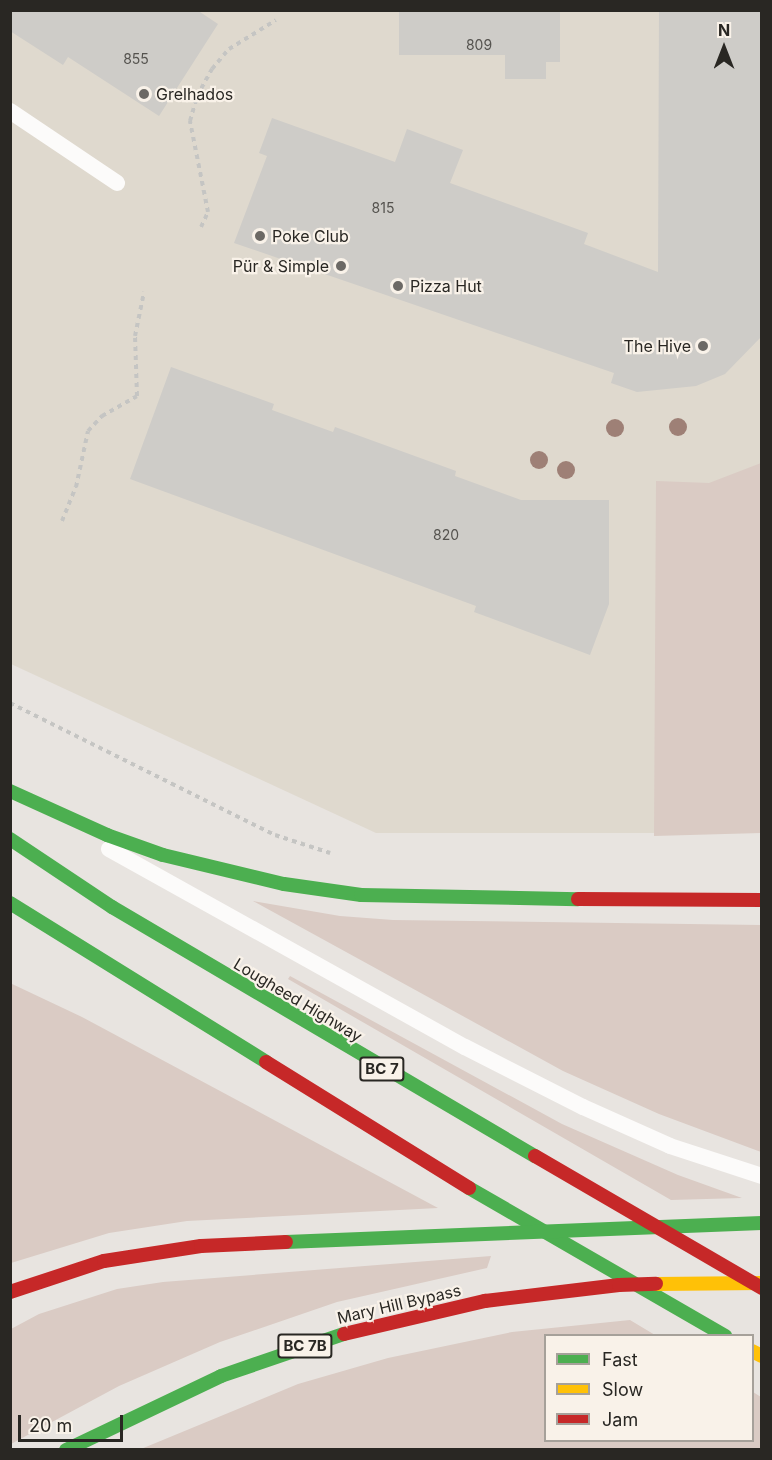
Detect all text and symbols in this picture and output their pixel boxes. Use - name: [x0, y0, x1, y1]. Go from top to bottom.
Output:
- north arrow: [694, 18, 754, 78]
- text: N: [718, 20, 730, 40]
- house number: 809: [466, 37, 492, 53]
- house number: 855: [123, 51, 149, 67]
- place label: Grelhados: [156, 84, 233, 104]
- marker: Grelhados: [137, 87, 151, 101]
- house number: 815: [372, 200, 394, 216]
- place label: Poke Club: [272, 226, 349, 246]
- marker: Poke Club: [253, 229, 267, 243]
- place label: Pür & Simple: [233, 256, 329, 276]
- marker: Pür & Simple: [334, 259, 348, 273]
- place label: Pizza Hut: [410, 276, 482, 296]
- marker: Pizza Hut: [391, 279, 405, 293]
- place label: The Hive: [624, 336, 691, 356]
- marker: The Hive: [696, 339, 710, 353]
- house number: 820: [433, 527, 459, 543]
- street label: Lougheed Highway: [230, 954, 366, 1046]
- road number: BC 7: [358, 1057, 406, 1081]
- street label: Mary Hill Bypass: [335, 1280, 463, 1328]
- road number: BC 7B: [276, 1334, 334, 1358]
- legend: [544, 1334, 754, 1442]
- text: Fast: [602, 1349, 638, 1370]
- text: Slow: [602, 1379, 643, 1400]
- scale bar: [21, 1403, 126, 1441]
- text: Jam: [602, 1409, 638, 1430]
- text: 20 m: [29, 1415, 72, 1436]

